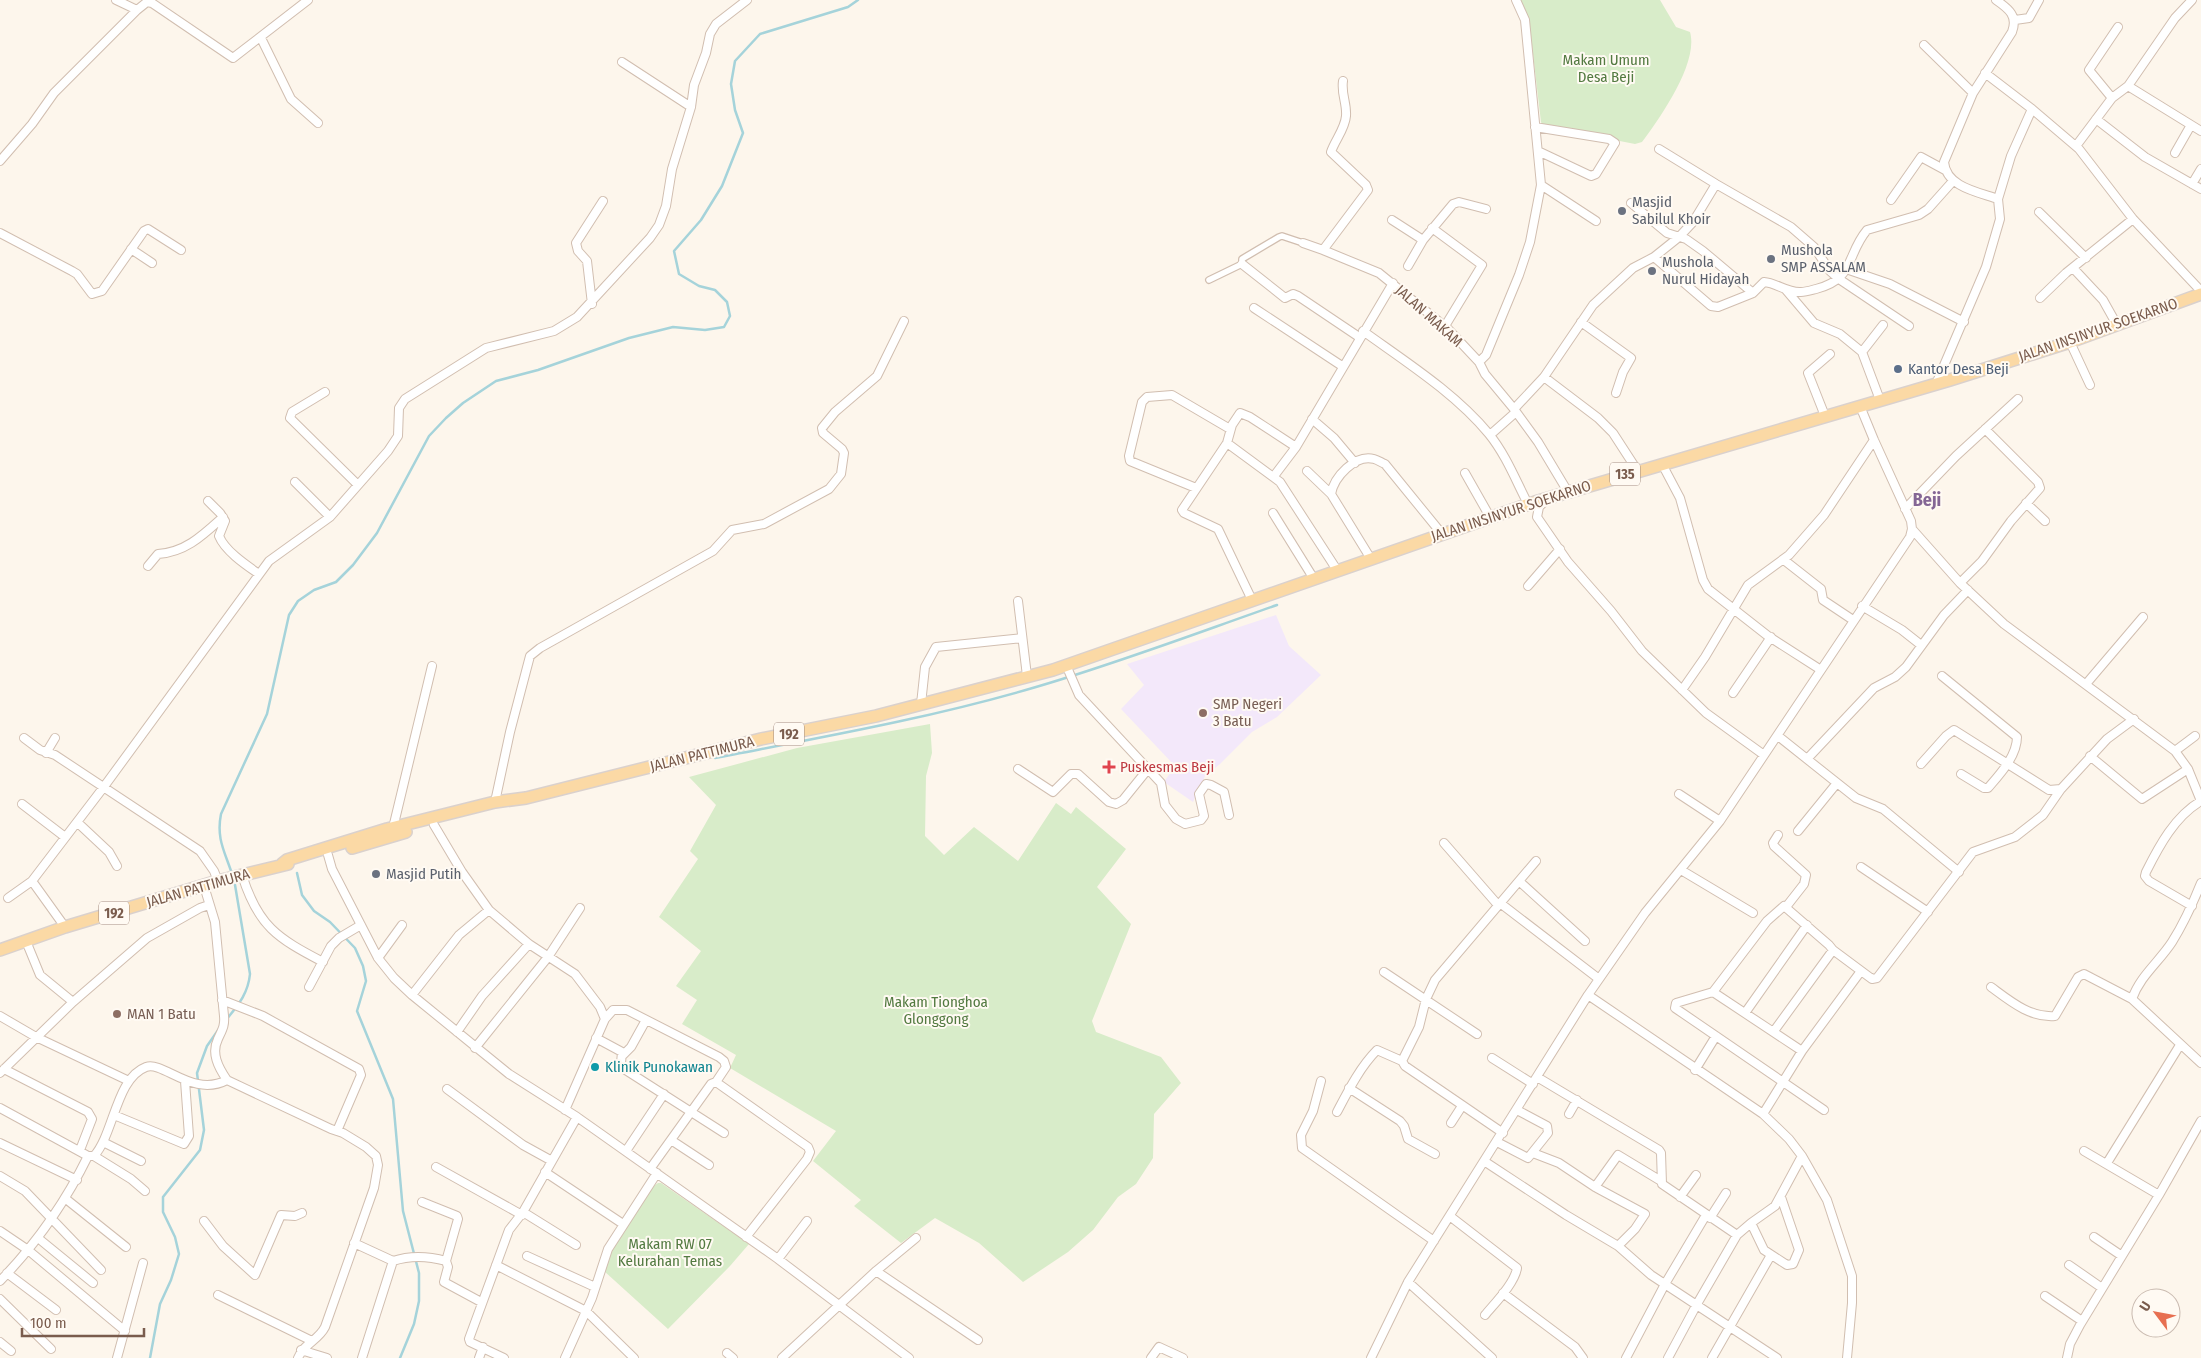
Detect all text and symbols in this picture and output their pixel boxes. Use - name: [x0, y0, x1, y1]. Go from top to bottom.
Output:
- park label: Makam Umum Desa Beji: [1563, 51, 1649, 86]
- place label: Masjid Sabilul Khoir: [1632, 193, 1711, 228]
- marker: Masjid Sabilul Khoir: [1616, 205, 1628, 217]
- place label: Mushola SMP ASSALAM: [1781, 241, 1866, 276]
- place label: Mushola Nurul Hidayah: [1662, 253, 1749, 288]
- marker: Mushola SMP ASSALAM: [1765, 253, 1777, 265]
- marker: Mushola Nurul Hidayah: [1646, 265, 1658, 277]
- street label: JALAN MAKAM: [1392, 281, 1466, 351]
- street label: JALAN INSINYUR SOEKARNO: [2016, 294, 2180, 366]
- place label: Kantor Desa Beji: [1908, 360, 2009, 378]
- marker: Kantor Desa Beji: [1892, 363, 1904, 375]
- road number: 135: [1610, 462, 1640, 486]
- street label: JALAN INSINYUR SOEKARNO: [1429, 477, 1593, 545]
- district label: Beji: [1913, 489, 1941, 511]
- place label: SMP Negeri 3 Batu: [1213, 695, 1282, 730]
- marker: SMP Negeri 3 Batu: [1197, 707, 1209, 719]
- road number: 192: [774, 722, 804, 746]
- street label: JALAN PATTIMURA: [648, 732, 756, 776]
- place label: Puskesmas Beji: [1120, 758, 1214, 776]
- marker: Puskesmas Beji: [1102, 760, 1116, 774]
- street label: JALAN PATTIMURA: [144, 865, 252, 911]
- place label: Masjid Putih: [386, 865, 461, 883]
- marker: Masjid Putih: [370, 868, 382, 880]
- road number: 192: [99, 901, 129, 924]
- park label: Makam Tionghoa Glonggong: [884, 993, 988, 1028]
- place label: MAN 1 Batu: [127, 1005, 196, 1023]
- marker: MAN 1 Batu: [111, 1008, 123, 1020]
- place label: Klinik Punokawan: [605, 1058, 713, 1076]
- marker: Klinik Punokawan: [589, 1061, 601, 1073]
- park label: Makam RW 07 Kelurahan Temas: [618, 1235, 722, 1270]
- north arrow: [2131, 1288, 2181, 1338]
- text: U: [2136, 1298, 2155, 1314]
- scale bar: [22, 1306, 145, 1338]
- text: 100 m: [30, 1314, 67, 1332]

